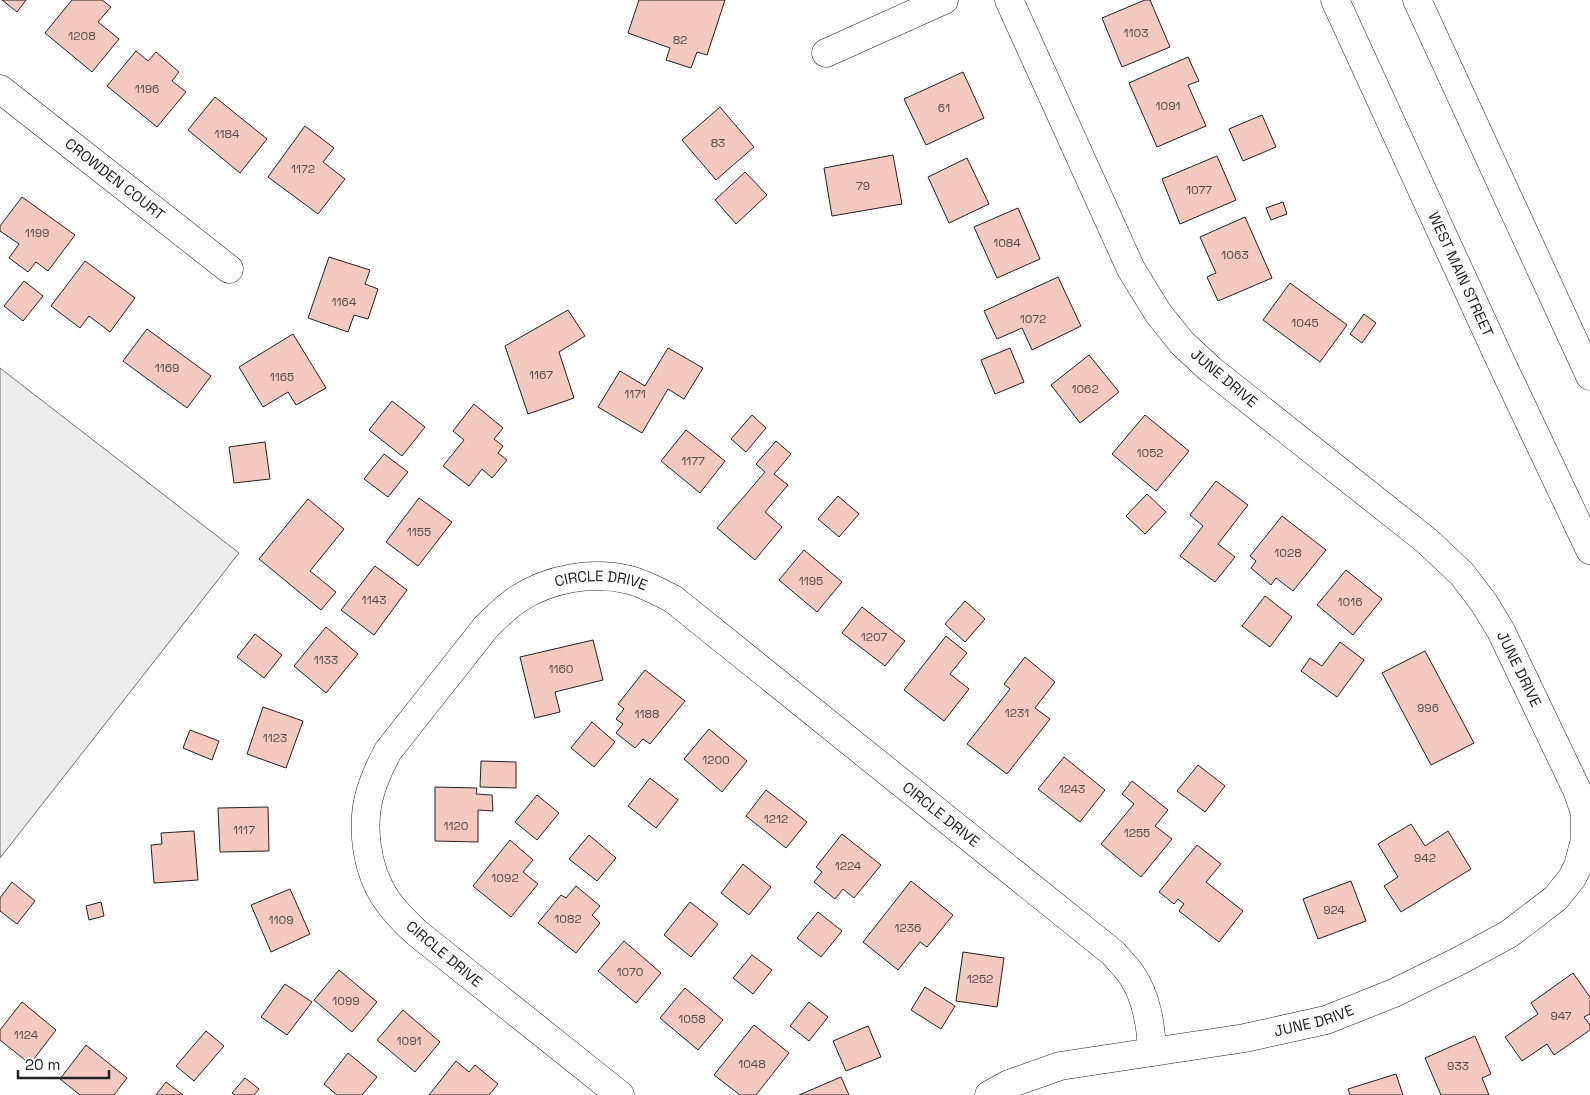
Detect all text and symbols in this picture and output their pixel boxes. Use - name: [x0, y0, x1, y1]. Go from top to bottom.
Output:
- house number: 1103: [1124, 25, 1148, 41]
- house number: 1208: [68, 28, 96, 44]
- house number: 82: [673, 32, 687, 48]
- house number: 1196: [135, 81, 159, 97]
- house number: 1091: [1155, 98, 1181, 114]
- house number: 61: [938, 100, 950, 116]
- house number: 1184: [214, 126, 240, 142]
- street label: CROWDEN COURT: [61, 134, 169, 224]
- house number: 83: [711, 135, 725, 151]
- house number: 1172: [291, 161, 315, 177]
- house number: 79: [856, 178, 870, 194]
- house number: 1077: [1186, 182, 1212, 198]
- street label: WEST MAIN STREET: [1424, 209, 1498, 340]
- house number: 1199: [25, 225, 49, 241]
- house number: 1084: [993, 235, 1021, 251]
- house number: 1063: [1221, 247, 1249, 263]
- house number: 1164: [332, 294, 357, 310]
- house number: 1072: [1020, 311, 1046, 327]
- house number: 1045: [1291, 315, 1319, 331]
- street label: JUNE DRIVE: [1187, 344, 1262, 411]
- house number: 1169: [155, 360, 179, 376]
- house number: 1167: [529, 367, 553, 383]
- house number: 1165: [270, 369, 294, 385]
- house number: 1062: [1071, 381, 1099, 397]
- house number: 1171: [624, 386, 646, 402]
- house number: 1052: [1136, 445, 1164, 461]
- house number: 1177: [681, 453, 705, 469]
- house number: 1155: [407, 524, 431, 540]
- house number: 1028: [1274, 545, 1302, 561]
- street label: CIRCLE DRIVE: [552, 566, 651, 594]
- house number: 1195: [799, 573, 823, 589]
- house number: 1143: [362, 592, 386, 608]
- house number: 1016: [1337, 594, 1363, 610]
- street label: JUNE DRIVE: [1493, 628, 1546, 710]
- house number: 1207: [861, 629, 887, 645]
- house number: 1133: [314, 652, 338, 668]
- house number: 1160: [548, 661, 574, 677]
- house number: 996: [1417, 700, 1439, 716]
- house number: 1231: [1005, 705, 1029, 721]
- house number: 1188: [635, 706, 659, 722]
- house number: 1123: [263, 730, 287, 746]
- house number: 1200: [702, 752, 730, 768]
- street label: CIRCLE DRIVE: [899, 777, 984, 851]
- house number: 1243: [1059, 781, 1085, 797]
- house number: 1212: [764, 811, 788, 827]
- house number: 1120: [444, 818, 468, 834]
- house number: 1117: [233, 822, 255, 838]
- house number: 1255: [1124, 825, 1150, 841]
- house number: 942: [1414, 850, 1436, 866]
- house number: 1224: [835, 858, 862, 874]
- house number: 1092: [491, 870, 519, 886]
- house number: 924: [1323, 902, 1345, 918]
- house number: 1082: [554, 911, 582, 927]
- house number: 1109: [268, 912, 294, 928]
- street label: CIRCLE DRIVE: [402, 916, 486, 991]
- house number: 1236: [895, 920, 921, 936]
- house number: 1070: [617, 964, 643, 980]
- house number: 1252: [967, 971, 993, 987]
- house number: 1099: [332, 993, 360, 1009]
- street label: JUNE DRIVE: [1272, 1000, 1356, 1040]
- house number: 947: [1550, 1008, 1572, 1024]
- house number: 1058: [678, 1011, 706, 1027]
- house number: 1124: [14, 1027, 39, 1043]
- house number: 1091: [396, 1033, 422, 1049]
- scale bar: [18, 1048, 109, 1080]
- text: 20 m: [25, 1055, 60, 1074]
- house number: 1048: [738, 1056, 766, 1072]
- house number: 933: [1447, 1058, 1469, 1074]

